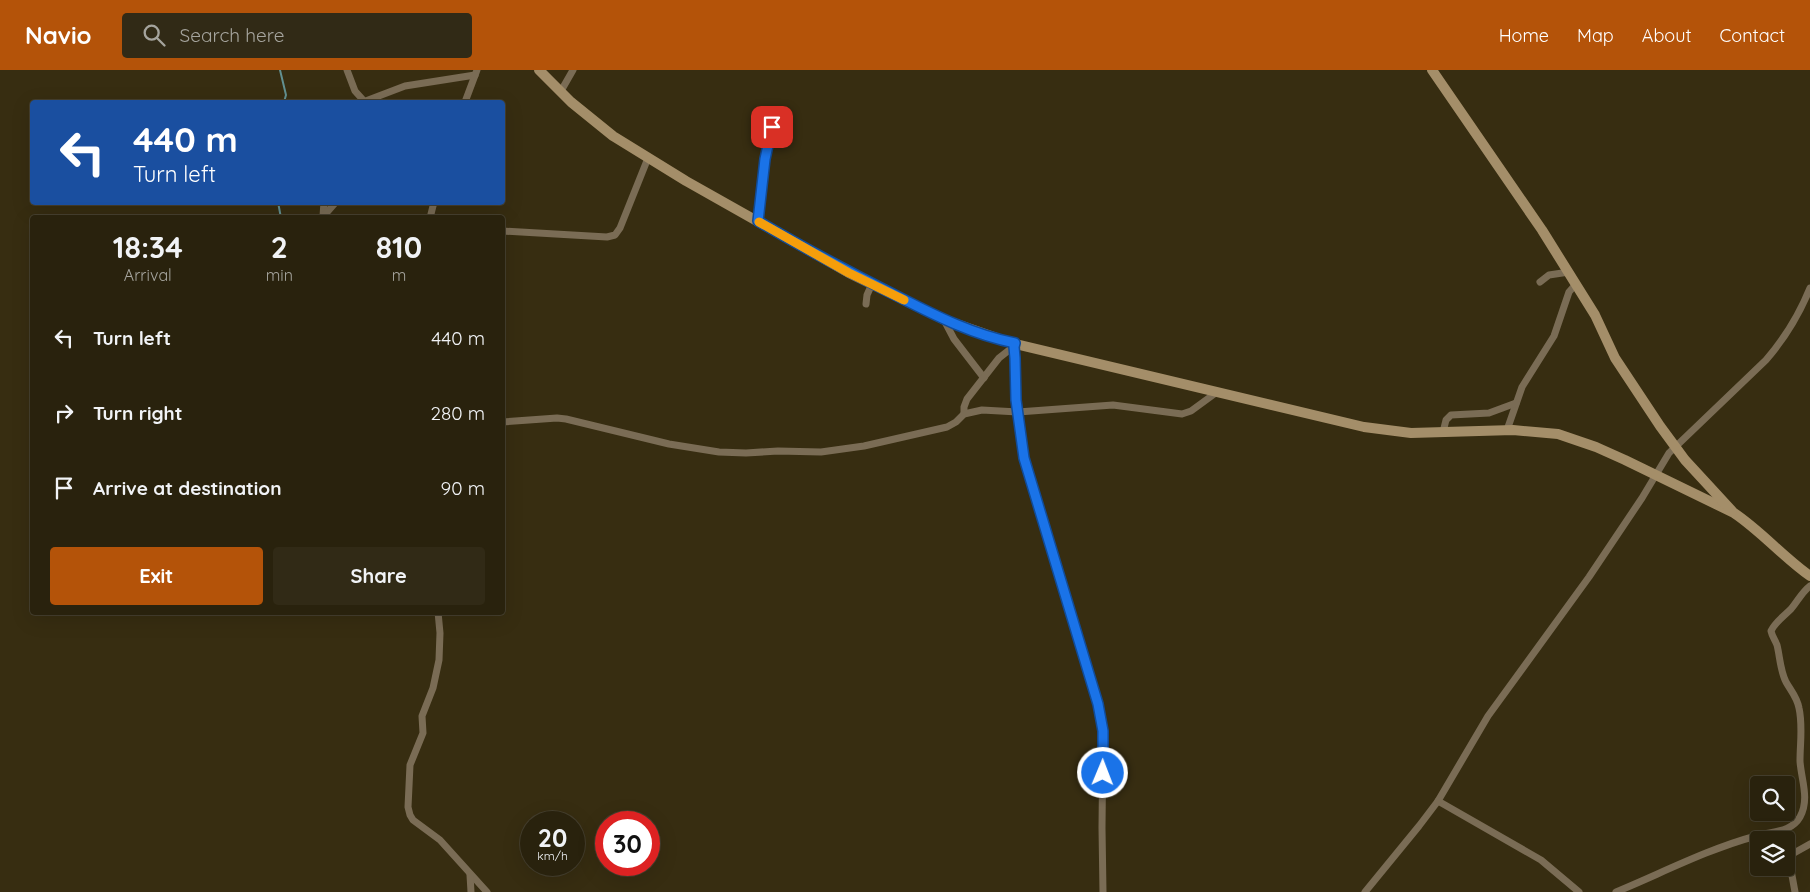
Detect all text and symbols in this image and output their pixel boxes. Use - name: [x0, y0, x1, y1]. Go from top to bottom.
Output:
- search box: [122, 13, 472, 58]
- text: Navio: [25, 20, 92, 50]
- icon: search: [140, 21, 168, 49]
- text: Search here: [180, 23, 284, 47]
- text: Home: [1499, 24, 1549, 47]
- text: Map: [1577, 24, 1614, 47]
- text: About: [1642, 24, 1692, 47]
- text: Contact: [1720, 24, 1785, 47]
- pin: [751, 106, 793, 148]
- icon: arrive: [758, 113, 786, 141]
- text: 440 m: [133, 117, 238, 161]
- icon: left: [50, 120, 115, 185]
- text: Turn left: [133, 160, 216, 188]
- text: 18:34: [113, 228, 183, 266]
- text: 2: [271, 228, 288, 266]
- text: 810: [376, 228, 422, 266]
- text: Arrival: [124, 265, 172, 285]
- text: min: [266, 265, 293, 285]
- text: m: [392, 265, 406, 285]
- icon: left: [50, 324, 78, 352]
- text: Turn left: [93, 326, 171, 350]
- text: 440 m: [431, 326, 485, 350]
- icon: right: [50, 399, 78, 427]
- text: Turn right: [93, 401, 182, 425]
- text: 280 m: [430, 401, 485, 425]
- icon: arrive: [50, 474, 78, 502]
- text: Arrive at destination: [93, 476, 282, 500]
- text: 90 m: [441, 476, 485, 500]
- button: Exit: [50, 547, 263, 605]
- button: Share: [273, 547, 485, 605]
- position arrow: [1076, 746, 1128, 798]
- map controls: [1750, 776, 1795, 876]
- button: search: [1750, 776, 1795, 821]
- speed limit sign: 30: [595, 811, 660, 876]
- text: 20: [538, 822, 567, 853]
- button: layers: [1750, 831, 1795, 876]
- text: km/h: [537, 848, 568, 863]

